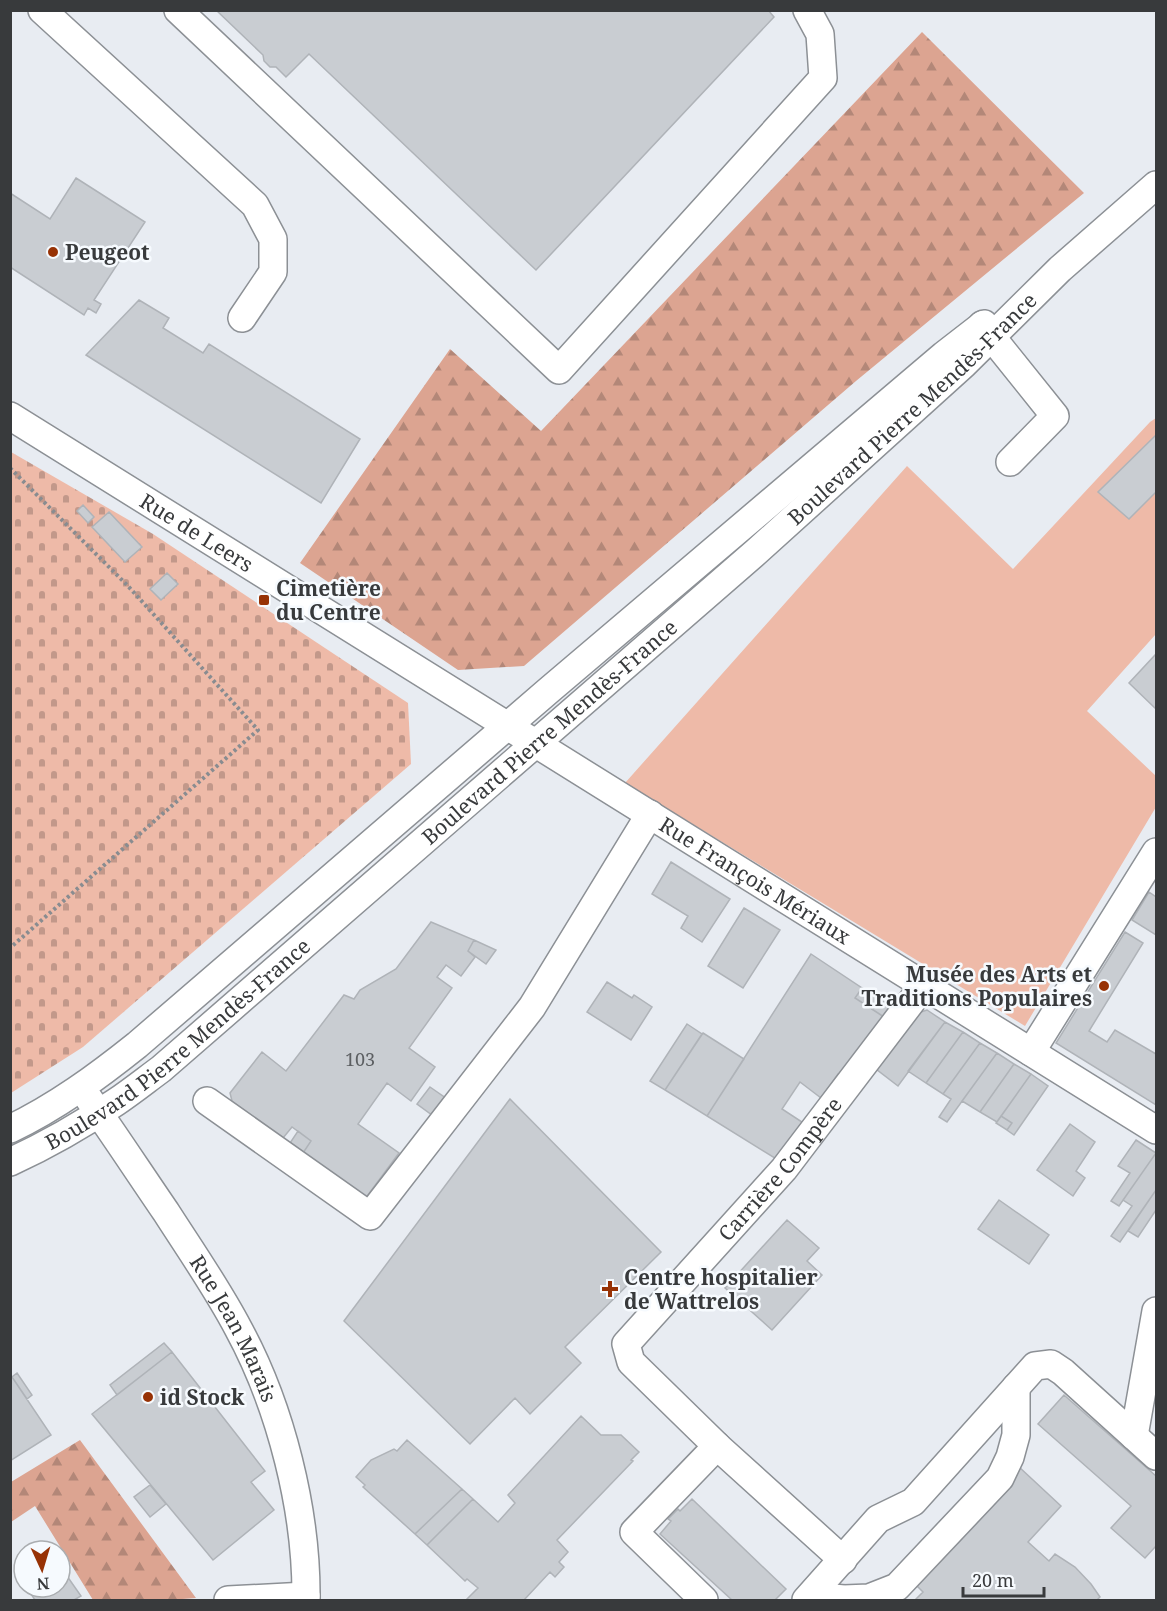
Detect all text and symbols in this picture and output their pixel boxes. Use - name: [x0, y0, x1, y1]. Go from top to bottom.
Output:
- place label: Peugeot: [65, 238, 150, 266]
- marker: Peugeot: [46, 245, 60, 259]
- street label: Boulevard Pierre Mendès-France: [782, 286, 1043, 531]
- street label: Rue de Leers: [135, 486, 259, 578]
- place label: Cimetière du Centre: [276, 574, 381, 626]
- marker: Cimetière du Centre: [257, 593, 271, 607]
- street label: Boulevard Pierre Mendès-France: [415, 613, 683, 850]
- street label: Rue François Mériaux: [654, 810, 857, 951]
- street label: Boulevard Pierre Mendès-France: [40, 932, 316, 1156]
- place label: Musée des Arts et Traditions Populaires: [861, 960, 1092, 1012]
- marker: Musée des Arts et Traditions Populaires: [1097, 979, 1111, 993]
- house number: 103: [345, 1047, 375, 1071]
- street label: Carrière Compère: [712, 1091, 848, 1247]
- street label: Rue Jean Marais: [184, 1250, 284, 1406]
- place label: Centre hospitalier de Wattrelos: [624, 1263, 818, 1315]
- marker: Centre hospitalier de Wattrelos: [601, 1280, 619, 1298]
- place label: id Stock: [160, 1383, 245, 1411]
- marker: id Stock: [141, 1390, 155, 1404]
- north arrow: [12, 1539, 72, 1599]
- scale bar: [963, 1560, 1044, 1598]
- text: 20 m: [972, 1568, 1014, 1592]
- text: N: [36, 1573, 50, 1595]

